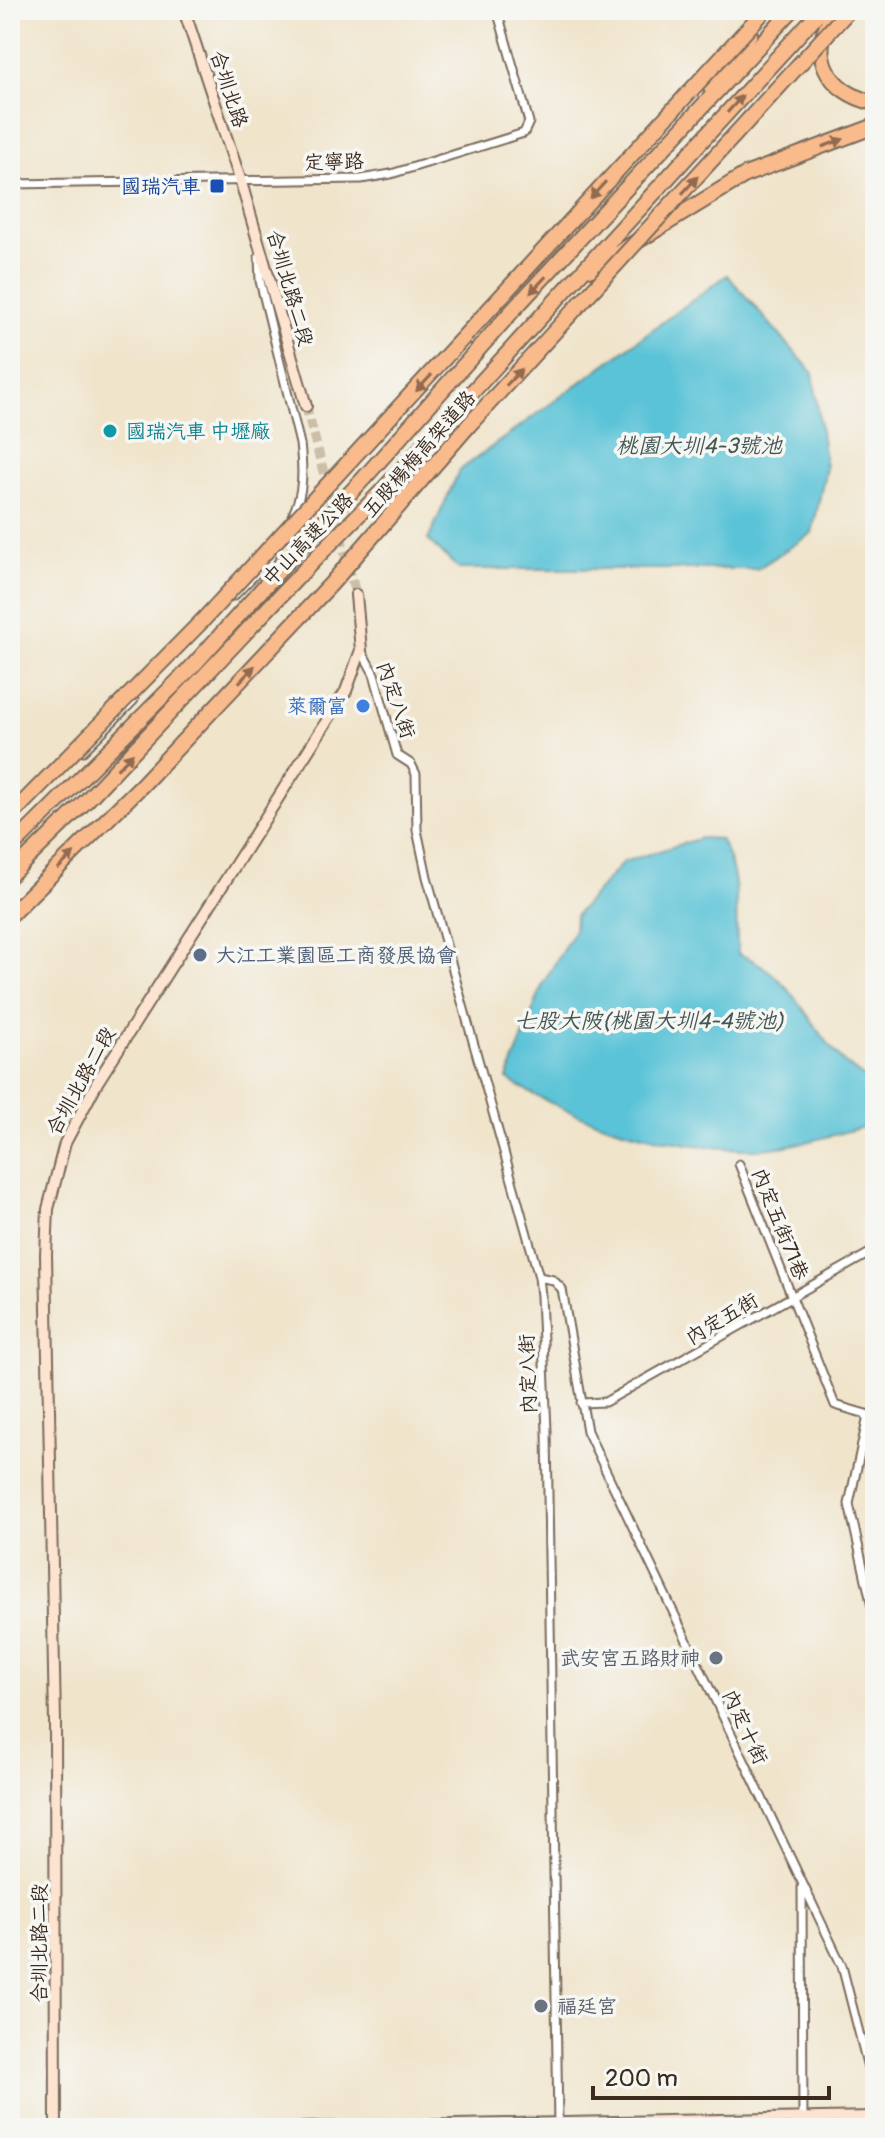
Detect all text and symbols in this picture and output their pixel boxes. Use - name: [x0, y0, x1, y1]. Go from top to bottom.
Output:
- street label: 合圳北路: [205, 47, 254, 132]
- one-way arrow: [725, 95, 743, 114]
- one-way arrow: [821, 136, 845, 149]
- street label: 定寧路: [304, 148, 365, 176]
- place label: 國瑞汽車: [121, 174, 201, 199]
- one-way arrow: [680, 176, 698, 195]
- marker: 國瑞汽車: [208, 177, 226, 195]
- one-way arrow: [589, 181, 607, 200]
- street label: 合圳北路二段: [261, 227, 319, 349]
- one-way arrow: [529, 275, 547, 294]
- one-way arrow: [504, 367, 522, 386]
- one-way arrow: [415, 374, 433, 393]
- street label: 五股楊梅高架道路: [357, 385, 482, 523]
- place label: 國瑞汽車 中壢廠: [126, 419, 270, 444]
- marker: 國瑞汽車 中壢廠: [101, 422, 119, 440]
- water label: 桃園大圳4-3號池: [616, 432, 783, 460]
- street label: 中山高速公路: [257, 486, 359, 591]
- street label: 內定八街: [371, 658, 421, 742]
- one-way arrow: [237, 665, 255, 684]
- place label: 萊爾富: [287, 694, 347, 719]
- marker: 萊爾富: [354, 697, 372, 715]
- one-way arrow: [115, 752, 134, 771]
- one-way arrow: [56, 852, 75, 871]
- place label: 大江工業園區工商發展協會: [216, 943, 457, 968]
- marker: 大江工業園區工商發展協會: [191, 946, 209, 964]
- water label: 七股大陂(桃園大圳4-4號池): [514, 1007, 784, 1035]
- street label: 合圳北路二段: [41, 1022, 121, 1140]
- street label: 內定五街71巷: [746, 1164, 814, 1284]
- street label: 內定五街: [681, 1288, 763, 1350]
- street label: 內定八街: [514, 1334, 542, 1414]
- place label: 武安宮五路財神: [560, 1646, 700, 1671]
- marker: 武安宮五路財神: [707, 1649, 725, 1667]
- street label: 內定十街: [717, 1685, 773, 1769]
- street label: 合圳北路二段: [27, 1883, 52, 2003]
- place label: 福廷宮: [557, 1994, 617, 2019]
- marker: 福廷宮: [532, 1997, 550, 2015]
- scale bar: [593, 2050, 829, 2100]
- text: 200 m: [605, 2064, 678, 2093]

